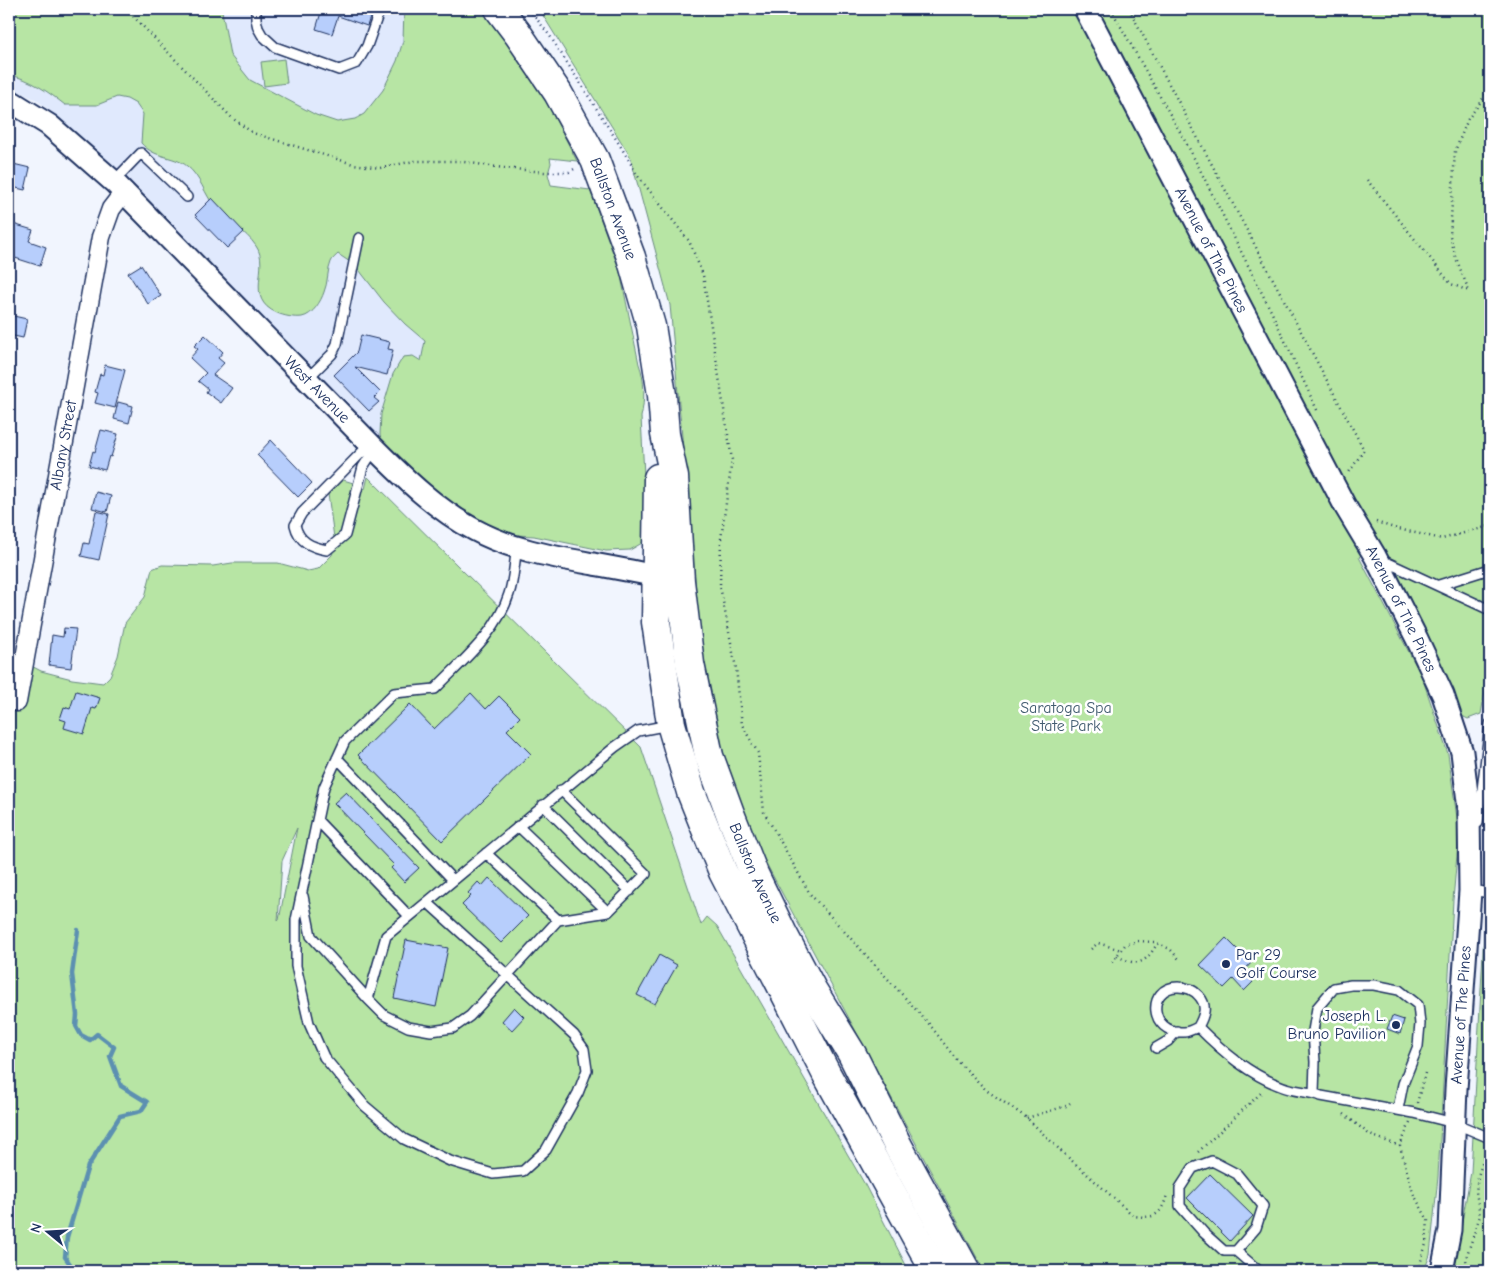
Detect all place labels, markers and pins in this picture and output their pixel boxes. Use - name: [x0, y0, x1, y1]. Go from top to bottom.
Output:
- place label: Par 29 Golf Course: [1236, 946, 1317, 982]
- marker: Par 29 Golf Course: [1220, 958, 1232, 970]
- place label: Joseph L. Bruno Pavilion: [1288, 1007, 1386, 1043]
- marker: Joseph L. Bruno Pavilion: [1390, 1019, 1402, 1031]

